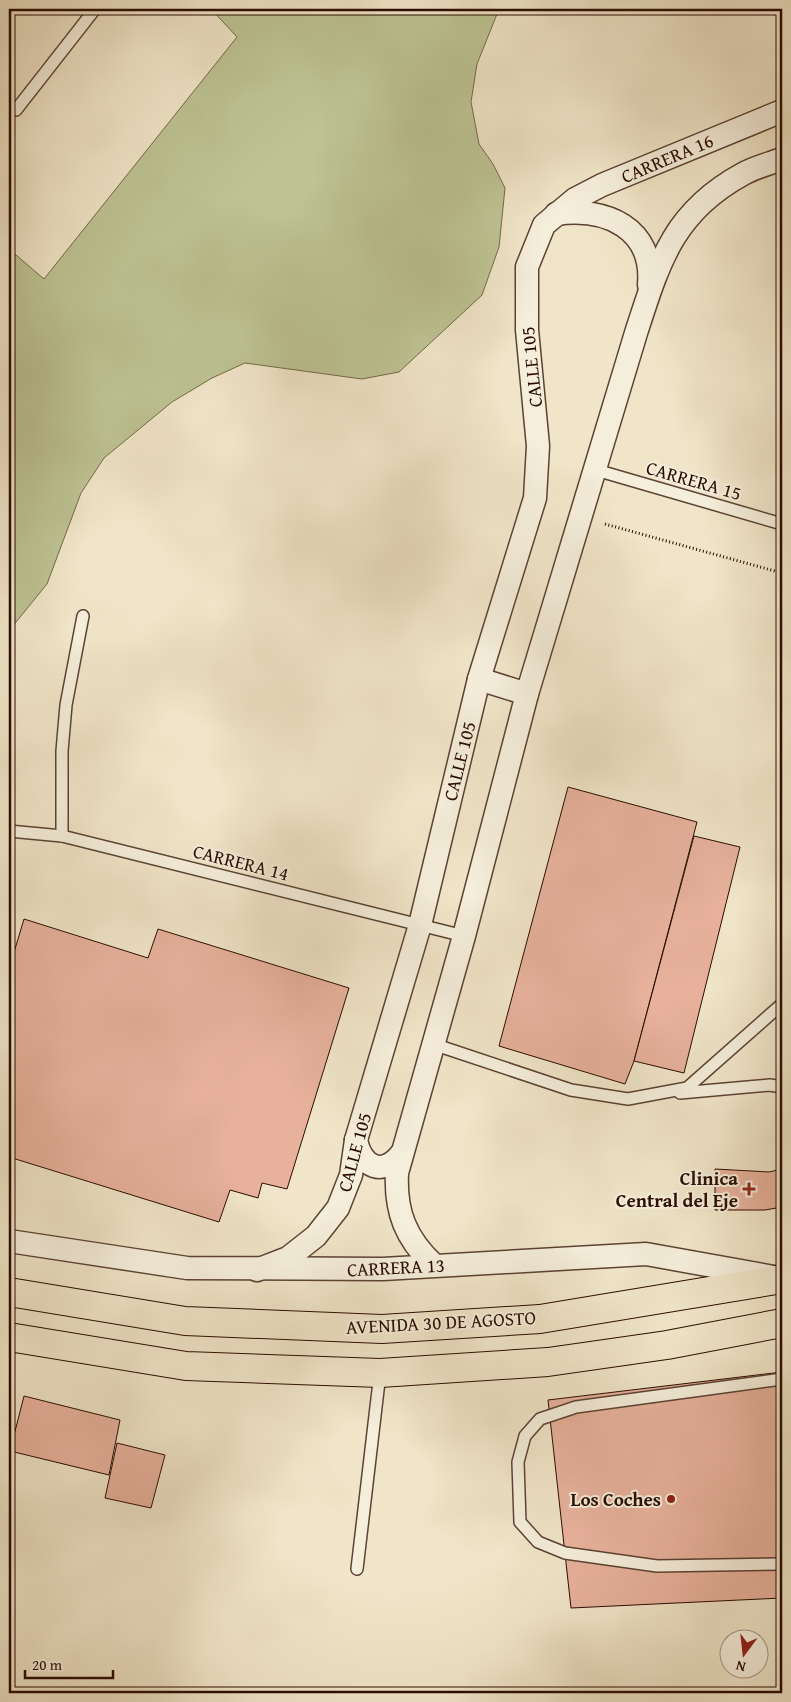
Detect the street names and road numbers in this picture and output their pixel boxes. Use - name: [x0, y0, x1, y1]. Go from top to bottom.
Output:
- street label: CARRERA 16: [617, 126, 717, 190]
- street label: CALLE 105: [513, 325, 549, 409]
- street label: CARRERA 15: [643, 453, 745, 507]
- street label: CALLE 105: [436, 718, 482, 804]
- street label: CARRERA 14: [190, 837, 292, 887]
- street label: CALLE 105: [330, 1109, 378, 1195]
- street label: CARRERA 13: [346, 1250, 446, 1284]
- street label: AVENIDA 30 DE AGOSTO: [345, 1303, 537, 1341]

